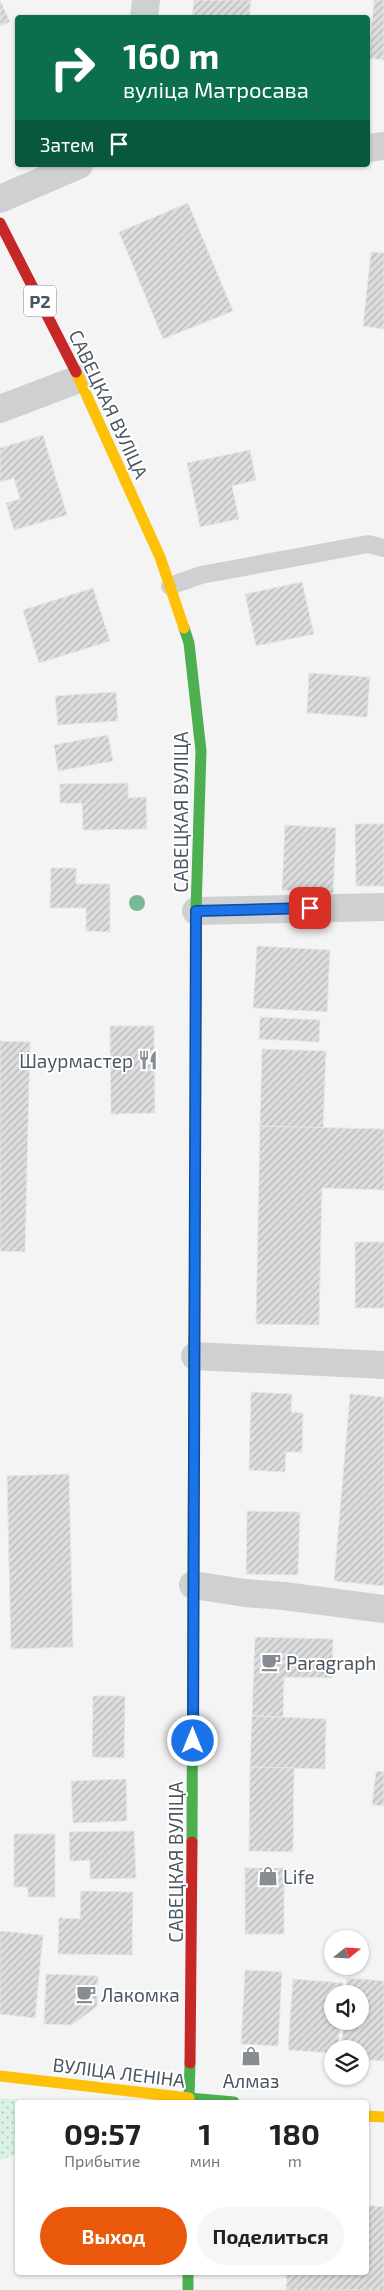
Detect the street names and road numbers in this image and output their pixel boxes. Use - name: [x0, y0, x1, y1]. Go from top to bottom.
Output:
- road number: Р2: [24, 286, 56, 316]
- street label: САВЕЦКАЯ ВУЛІЦА: [65, 326, 154, 482]
- street label: САВЕЦКАЯ ВУЛІЦА: [169, 731, 192, 893]
- street label: САВЕЦКАЯ ВУЛІЦА: [164, 1781, 187, 1943]
- street label: ВУЛІЦА ЛЕНІНА: [51, 2052, 187, 2092]

